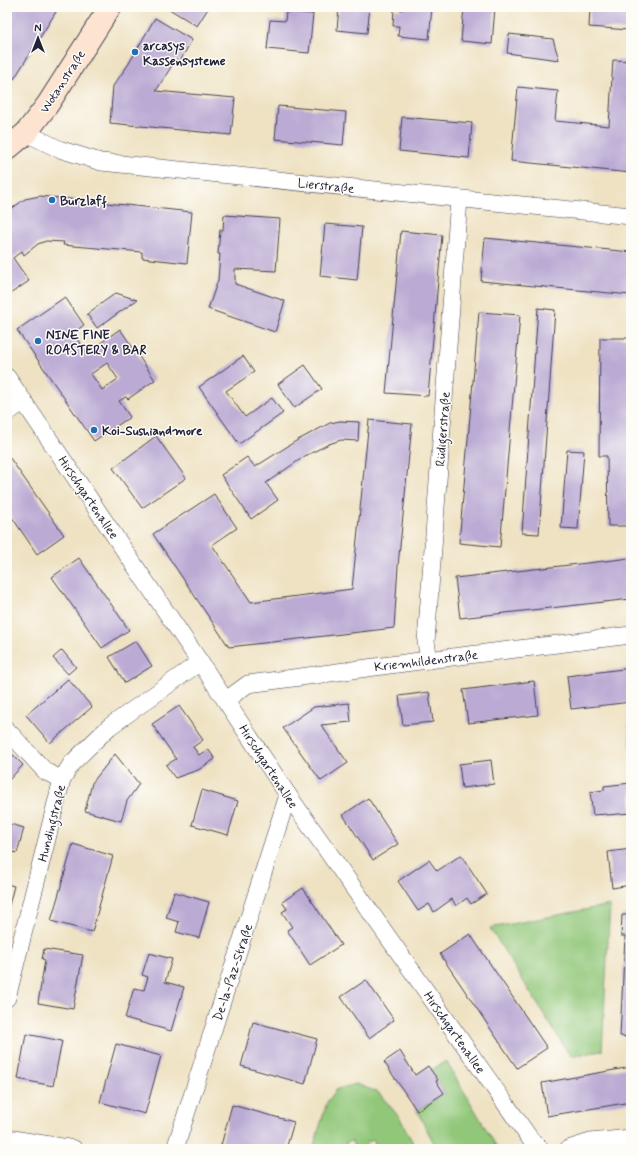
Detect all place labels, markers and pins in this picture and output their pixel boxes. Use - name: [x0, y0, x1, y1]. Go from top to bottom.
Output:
- place label: arcasys Kassensysteme: [143, 38, 226, 70]
- marker: arcasys Kassensysteme: [130, 47, 140, 57]
- place label: Burzlaff: [60, 193, 107, 210]
- marker: Burzlaff: [47, 195, 57, 205]
- place label: NINE FINE ROASTERY & BAR: [46, 327, 147, 359]
- marker: NINE FINE ROASTERY & BAR: [33, 336, 43, 346]
- place label: Koi-Sushiandmore: [102, 423, 203, 440]
- marker: Koi-Sushiandmore: [89, 425, 99, 435]

